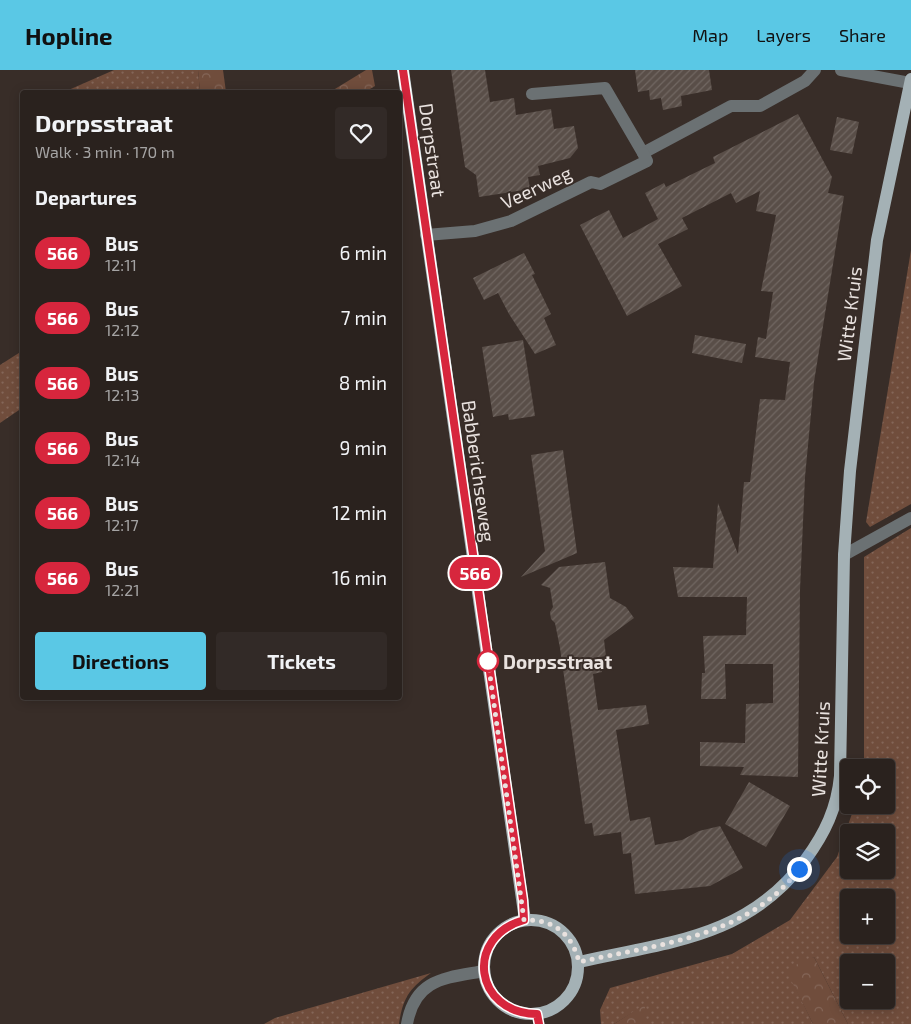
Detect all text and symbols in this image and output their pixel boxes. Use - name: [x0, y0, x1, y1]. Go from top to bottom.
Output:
- text: Hopline: [25, 21, 113, 50]
- text: Map: [692, 24, 728, 46]
- text: Layers: [756, 24, 811, 46]
- text: Share: [839, 24, 886, 46]
- street label: Dorpstraat: [415, 102, 451, 198]
- button: heart: [335, 107, 387, 159]
- text: Dorpsstraat: [35, 108, 173, 137]
- text: Walk · 3 min · 170 m: [35, 142, 175, 161]
- street label: Veerweg: [497, 161, 575, 213]
- text: Departures: [35, 186, 137, 209]
- text: Bus: [105, 232, 139, 255]
- text: 6 min: [339, 241, 387, 264]
- text: 566: [47, 242, 78, 264]
- text: 12:11: [105, 255, 137, 274]
- street label: Witte Kruis: [832, 265, 866, 363]
- text: Bus: [105, 297, 139, 320]
- text: 7 min: [341, 306, 387, 329]
- text: 566: [47, 307, 78, 329]
- text: 12:12: [105, 320, 140, 339]
- text: Bus: [105, 362, 139, 385]
- text: 8 min: [339, 371, 387, 394]
- text: 566: [47, 372, 78, 394]
- text: 12:13: [105, 385, 139, 404]
- street label: Babberichseweg: [458, 399, 500, 544]
- text: Bus: [105, 427, 139, 450]
- text: 9 min: [339, 436, 387, 459]
- text: 566: [47, 437, 78, 459]
- text: 12:14: [105, 450, 140, 469]
- text: Bus: [105, 492, 139, 515]
- text: 12 min: [332, 501, 387, 524]
- text: 566: [47, 502, 78, 524]
- text: 12:17: [105, 515, 139, 534]
- text: Bus: [105, 557, 139, 580]
- line badge: 566: [446, 557, 504, 589]
- text: 566: [459, 562, 491, 584]
- text: 16 min: [332, 566, 387, 589]
- text: 566: [47, 567, 78, 589]
- text: 12:21: [105, 580, 140, 599]
- button: Directions: [35, 632, 206, 690]
- button: Tickets: [216, 632, 387, 690]
- marker: Dorpsstraat: [477, 650, 499, 672]
- place label: Dorpsstraat: [503, 650, 612, 673]
- street label: Witte Kruis: [806, 701, 834, 797]
- map controls: [840, 759, 895, 1009]
- button: locate: [840, 759, 895, 814]
- button: layers: [840, 824, 895, 879]
- your location: [787, 857, 812, 882]
- button: +: [840, 889, 895, 944]
- button: −: [840, 954, 895, 1009]

